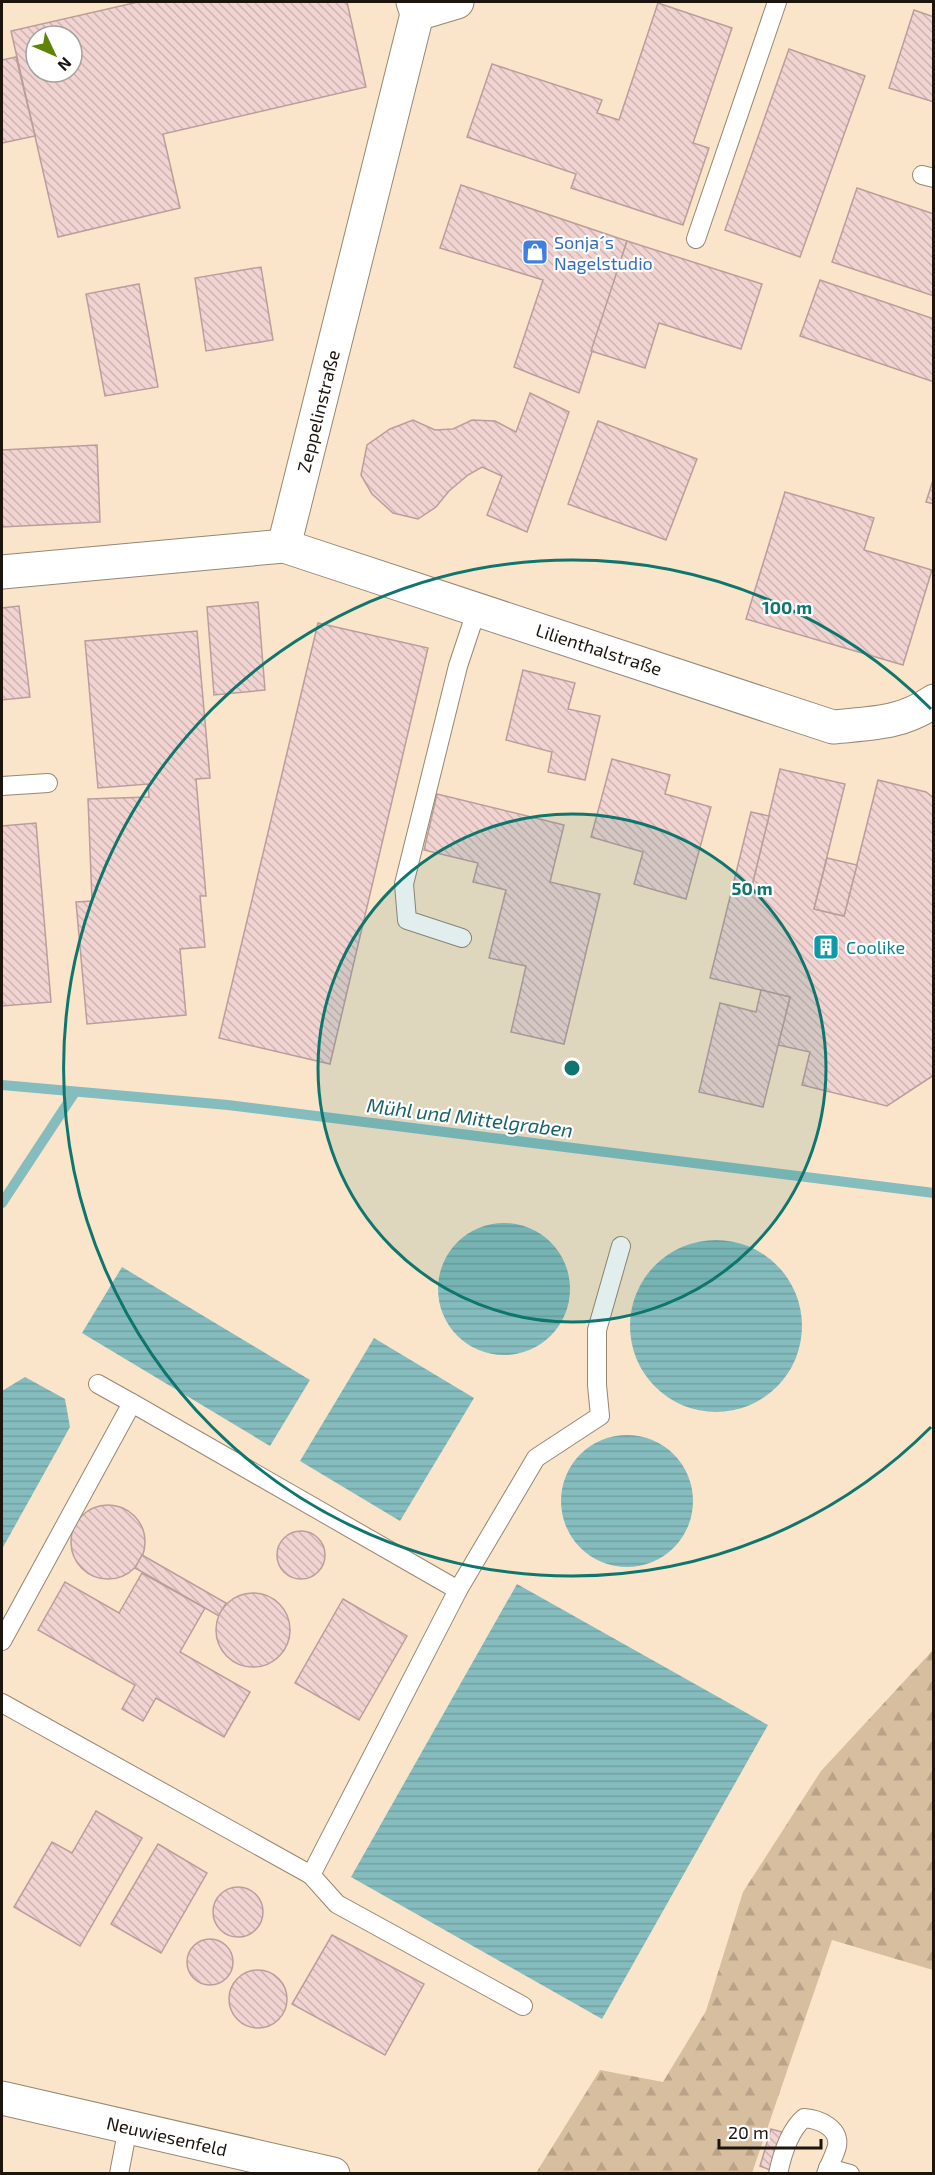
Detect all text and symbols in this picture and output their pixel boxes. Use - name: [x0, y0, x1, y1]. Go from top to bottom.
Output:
- north arrow: [24, 24, 84, 84]
- text: N: [54, 54, 76, 76]
- place label: Sonja´s Nagelstudio: [554, 231, 653, 274]
- shop icon: Sonja´s Nagelstudio: [520, 237, 550, 267]
- street label: Zeppelinstraße: [292, 347, 344, 475]
- text: 100 m: [762, 596, 812, 618]
- street label: Lilienthalstraße: [533, 618, 665, 680]
- text: 50 m: [731, 877, 773, 899]
- building icon: Coolike: [811, 932, 841, 962]
- place label: Coolike: [846, 936, 905, 958]
- centre of rings: [562, 1058, 582, 1078]
- water label: Mühl und Mittelgraben: [365, 1092, 575, 1142]
- street label: Neuwiesenfeld: [105, 2111, 229, 2161]
- scale bar: [719, 2112, 821, 2150]
- text: 20 m: [728, 2121, 769, 2143]

